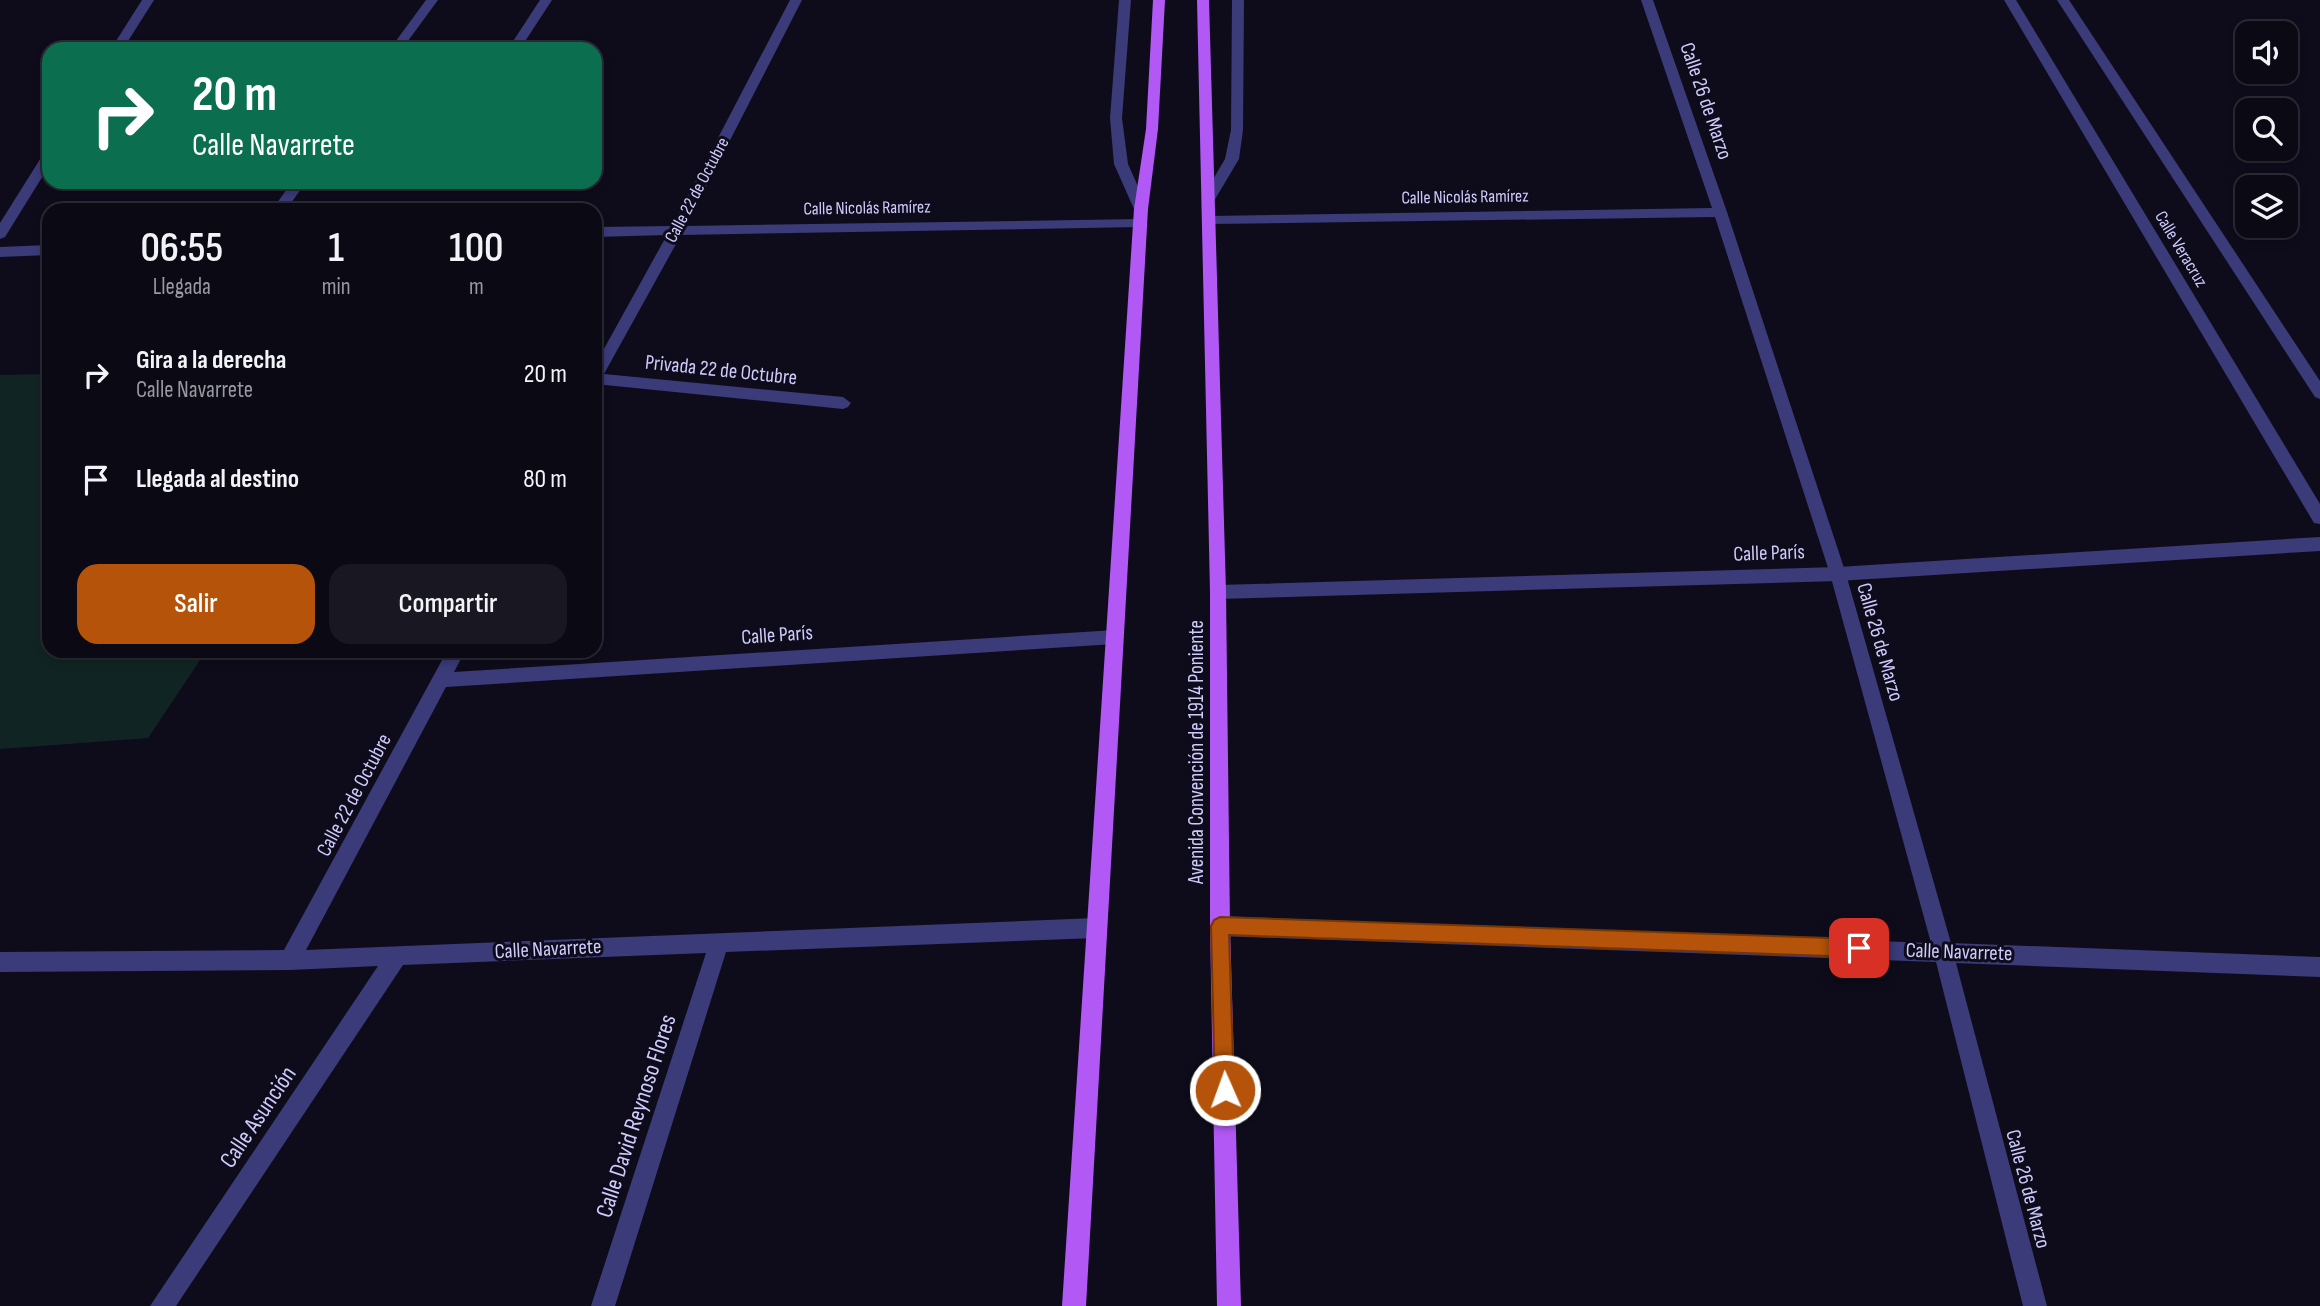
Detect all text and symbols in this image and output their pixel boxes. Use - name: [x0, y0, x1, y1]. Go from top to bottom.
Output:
- map controls: [2235, 21, 2298, 238]
- button: sound: [2235, 21, 2298, 84]
- street label: Calle 26 de Marzo: [1674, 39, 1738, 163]
- text: 20 m: [192, 66, 277, 125]
- icon: right: [77, 70, 168, 161]
- button: search: [2235, 98, 2298, 161]
- text: Calle Navarrete: [192, 126, 355, 165]
- street label: Calle 22 de Octubre: [660, 134, 734, 246]
- button: layers: [2235, 175, 2298, 238]
- street label: Calle Nicolás Ramírez: [1401, 185, 1529, 209]
- street label: Calle Nicolás Ramírez: [803, 196, 931, 220]
- street label: Calle Veracruz: [2150, 207, 2212, 291]
- text: 06:55: [140, 223, 223, 274]
- text: 1: [328, 223, 344, 274]
- text: 100: [449, 223, 504, 274]
- text: Llegada: [153, 273, 211, 301]
- text: min: [322, 273, 351, 301]
- text: m: [469, 273, 484, 301]
- text: Gira a la derecha: [136, 345, 286, 376]
- street label: Privada 22 de Octubre: [644, 350, 798, 390]
- icon: right: [77, 356, 115, 394]
- text: 20 m: [524, 359, 567, 390]
- text: Calle Navarrete: [136, 376, 253, 404]
- icon: arrive: [77, 461, 115, 499]
- text: Llegada al destino: [136, 464, 299, 495]
- text: 80 m: [523, 464, 567, 495]
- street label: Calle París: [1733, 539, 1805, 567]
- button: Salir: [77, 564, 315, 644]
- button: Compartir: [329, 564, 567, 644]
- street label: Calle 26 de Marzo: [1851, 580, 1909, 704]
- street label: Calle París: [740, 620, 814, 650]
- street label: Avenida Convención de 1914 Poniente: [1184, 620, 1209, 885]
- street label: Calle 22 de Octubre: [311, 729, 397, 861]
- pin: [1829, 918, 1889, 978]
- icon: arrive: [1840, 929, 1878, 967]
- street label: Calle Navarrete: [494, 934, 602, 964]
- street label: Calle Navarrete: [1905, 938, 2013, 966]
- street label: Calle David Reynoso Flores: [590, 1011, 682, 1221]
- position arrow: [1188, 1053, 1262, 1127]
- street label: Calle Asunción: [213, 1061, 303, 1173]
- street label: Calle 26 de Marzo: [2000, 1127, 2056, 1251]

